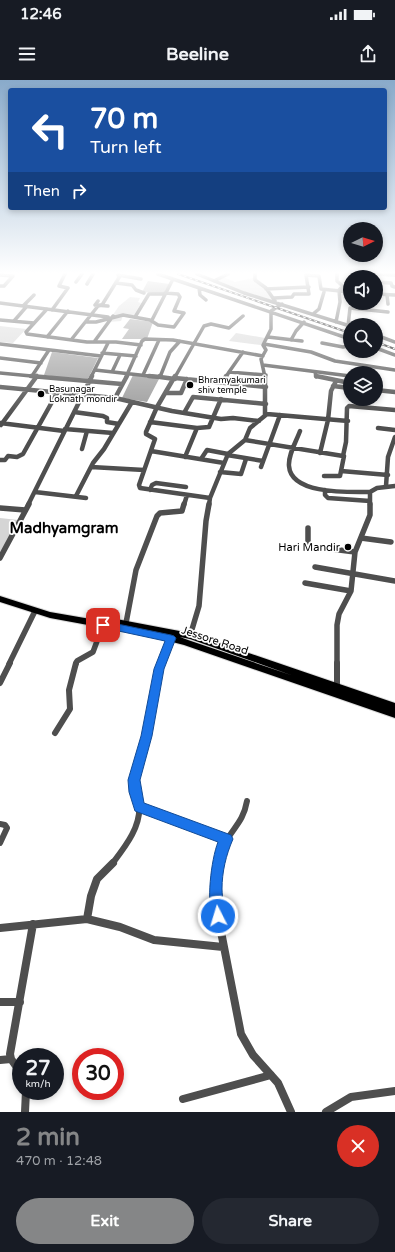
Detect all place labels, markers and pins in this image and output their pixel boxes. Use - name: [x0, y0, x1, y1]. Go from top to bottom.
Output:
- place label: Bhramyakumari shiv temple: [198, 375, 266, 396]
- marker: Bhramyakumari shiv temple: [185, 380, 195, 390]
- place label: Basunagar Loknath mondir: [49, 384, 117, 405]
- marker: Basunagar Loknath mondir: [36, 389, 46, 399]
- place label: Hari Mandir: [278, 541, 341, 554]
- marker: Hari Mandir: [343, 542, 353, 552]
- pin: [86, 608, 120, 642]

